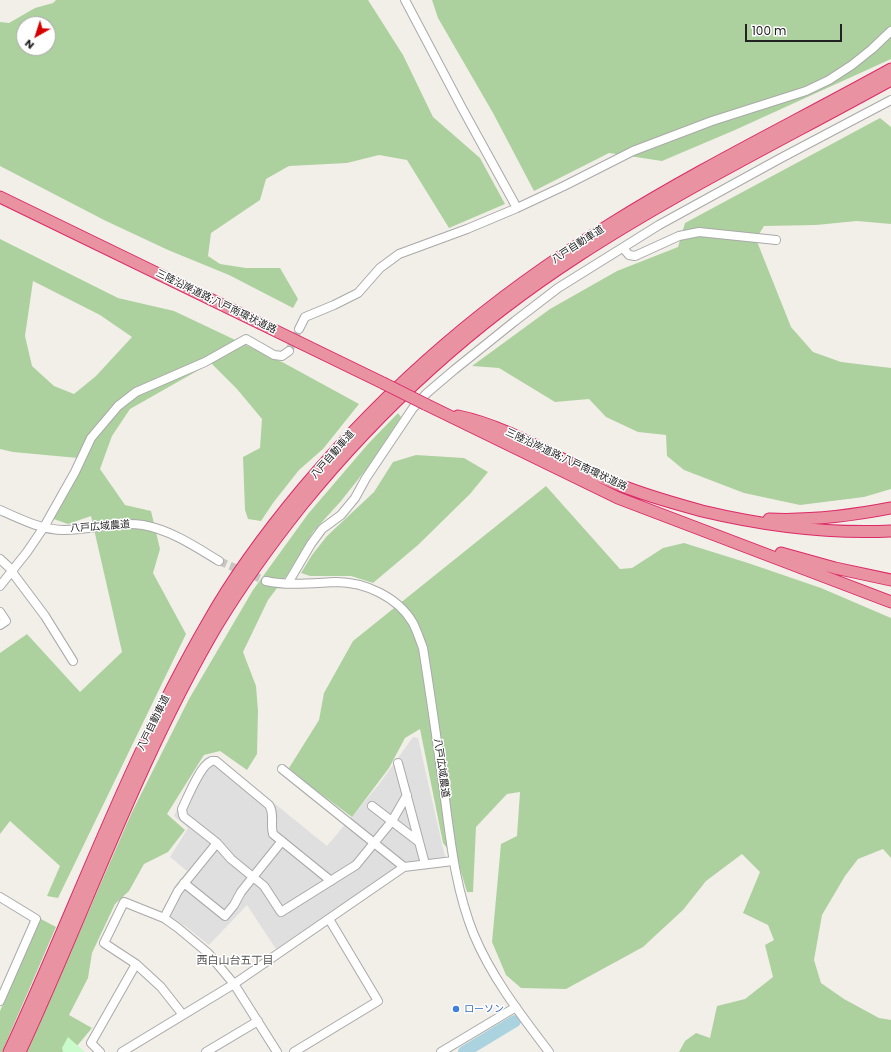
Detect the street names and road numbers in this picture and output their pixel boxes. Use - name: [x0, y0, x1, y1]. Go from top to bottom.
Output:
- street label: 八戸自動車道: [550, 224, 606, 266]
- street label: 三陸沿岸道路;八戸南環状道路: [154, 268, 278, 336]
- street label: 三陸沿岸道路;八戸南環状道路: [503, 427, 629, 493]
- street label: 八戸自動車道: [309, 428, 357, 482]
- street label: 八戸広域農道: [70, 519, 130, 535]
- street label: 八戸自動車道: [135, 693, 173, 753]
- street label: 八戸広域農道: [431, 737, 451, 799]

